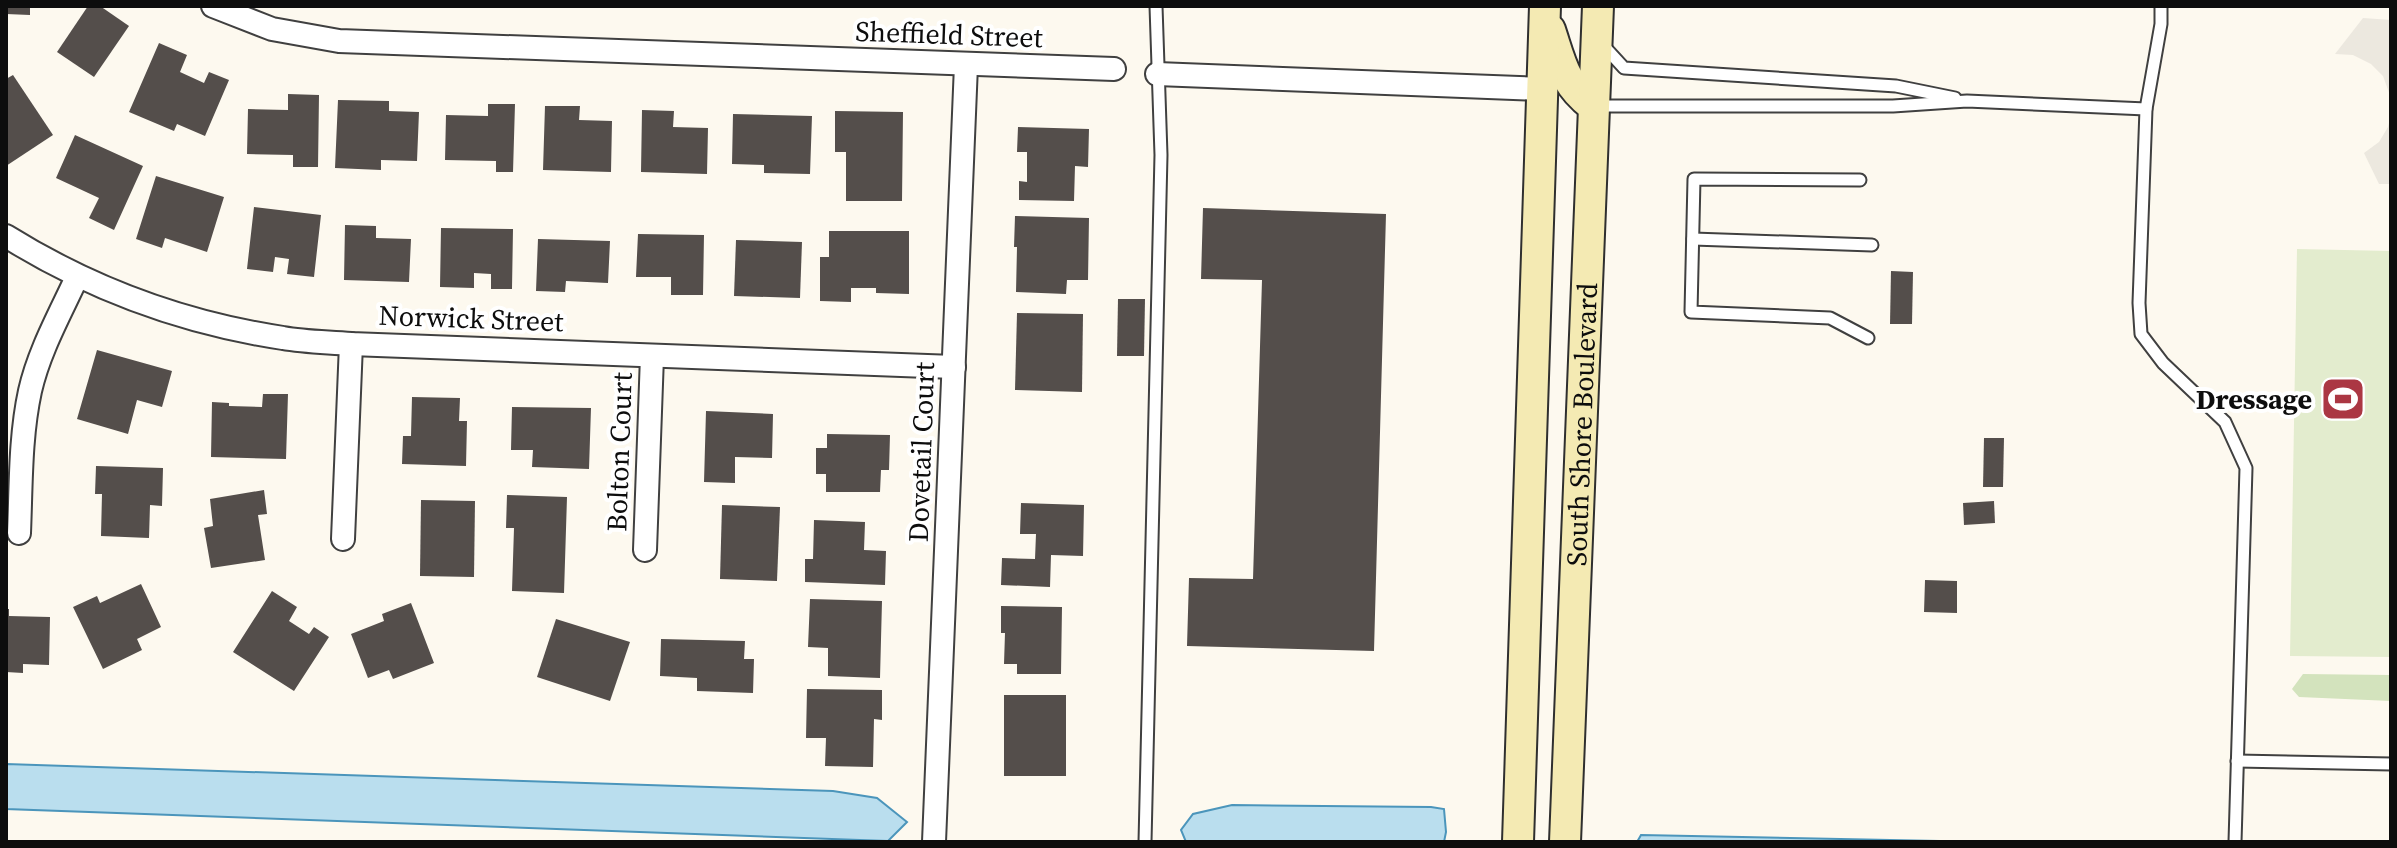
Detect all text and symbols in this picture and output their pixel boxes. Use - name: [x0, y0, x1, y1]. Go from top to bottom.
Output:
- street label: Sheffield Street: [855, 12, 1044, 56]
- street label: South Shore Boulevard: [1557, 282, 1606, 567]
- street label: Norwick Street: [378, 296, 565, 340]
- street label: Dovetail Court: [899, 360, 943, 543]
- street label: Bolton Court: [597, 371, 641, 532]
- sports icon: Dressage: [2319, 375, 2367, 423]
- place label: Dressage: [2196, 380, 2312, 418]

